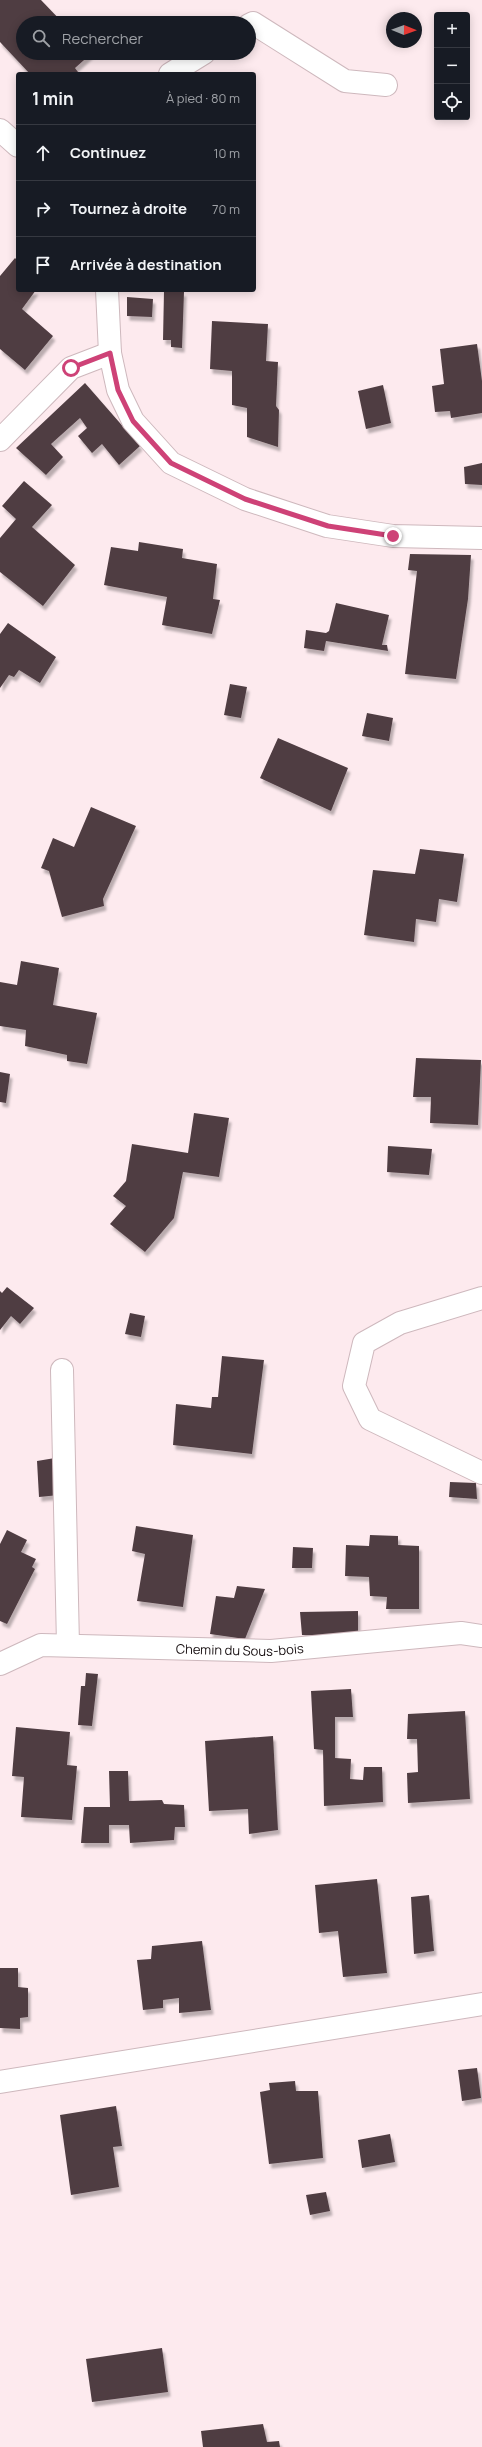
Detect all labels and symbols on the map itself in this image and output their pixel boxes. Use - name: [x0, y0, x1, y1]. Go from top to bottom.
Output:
- north arrow: [386, 12, 422, 48]
- route start: [62, 359, 80, 377]
- route end: [384, 527, 402, 545]
- street label: Chemin du Sous-bois: [176, 1639, 305, 1660]

